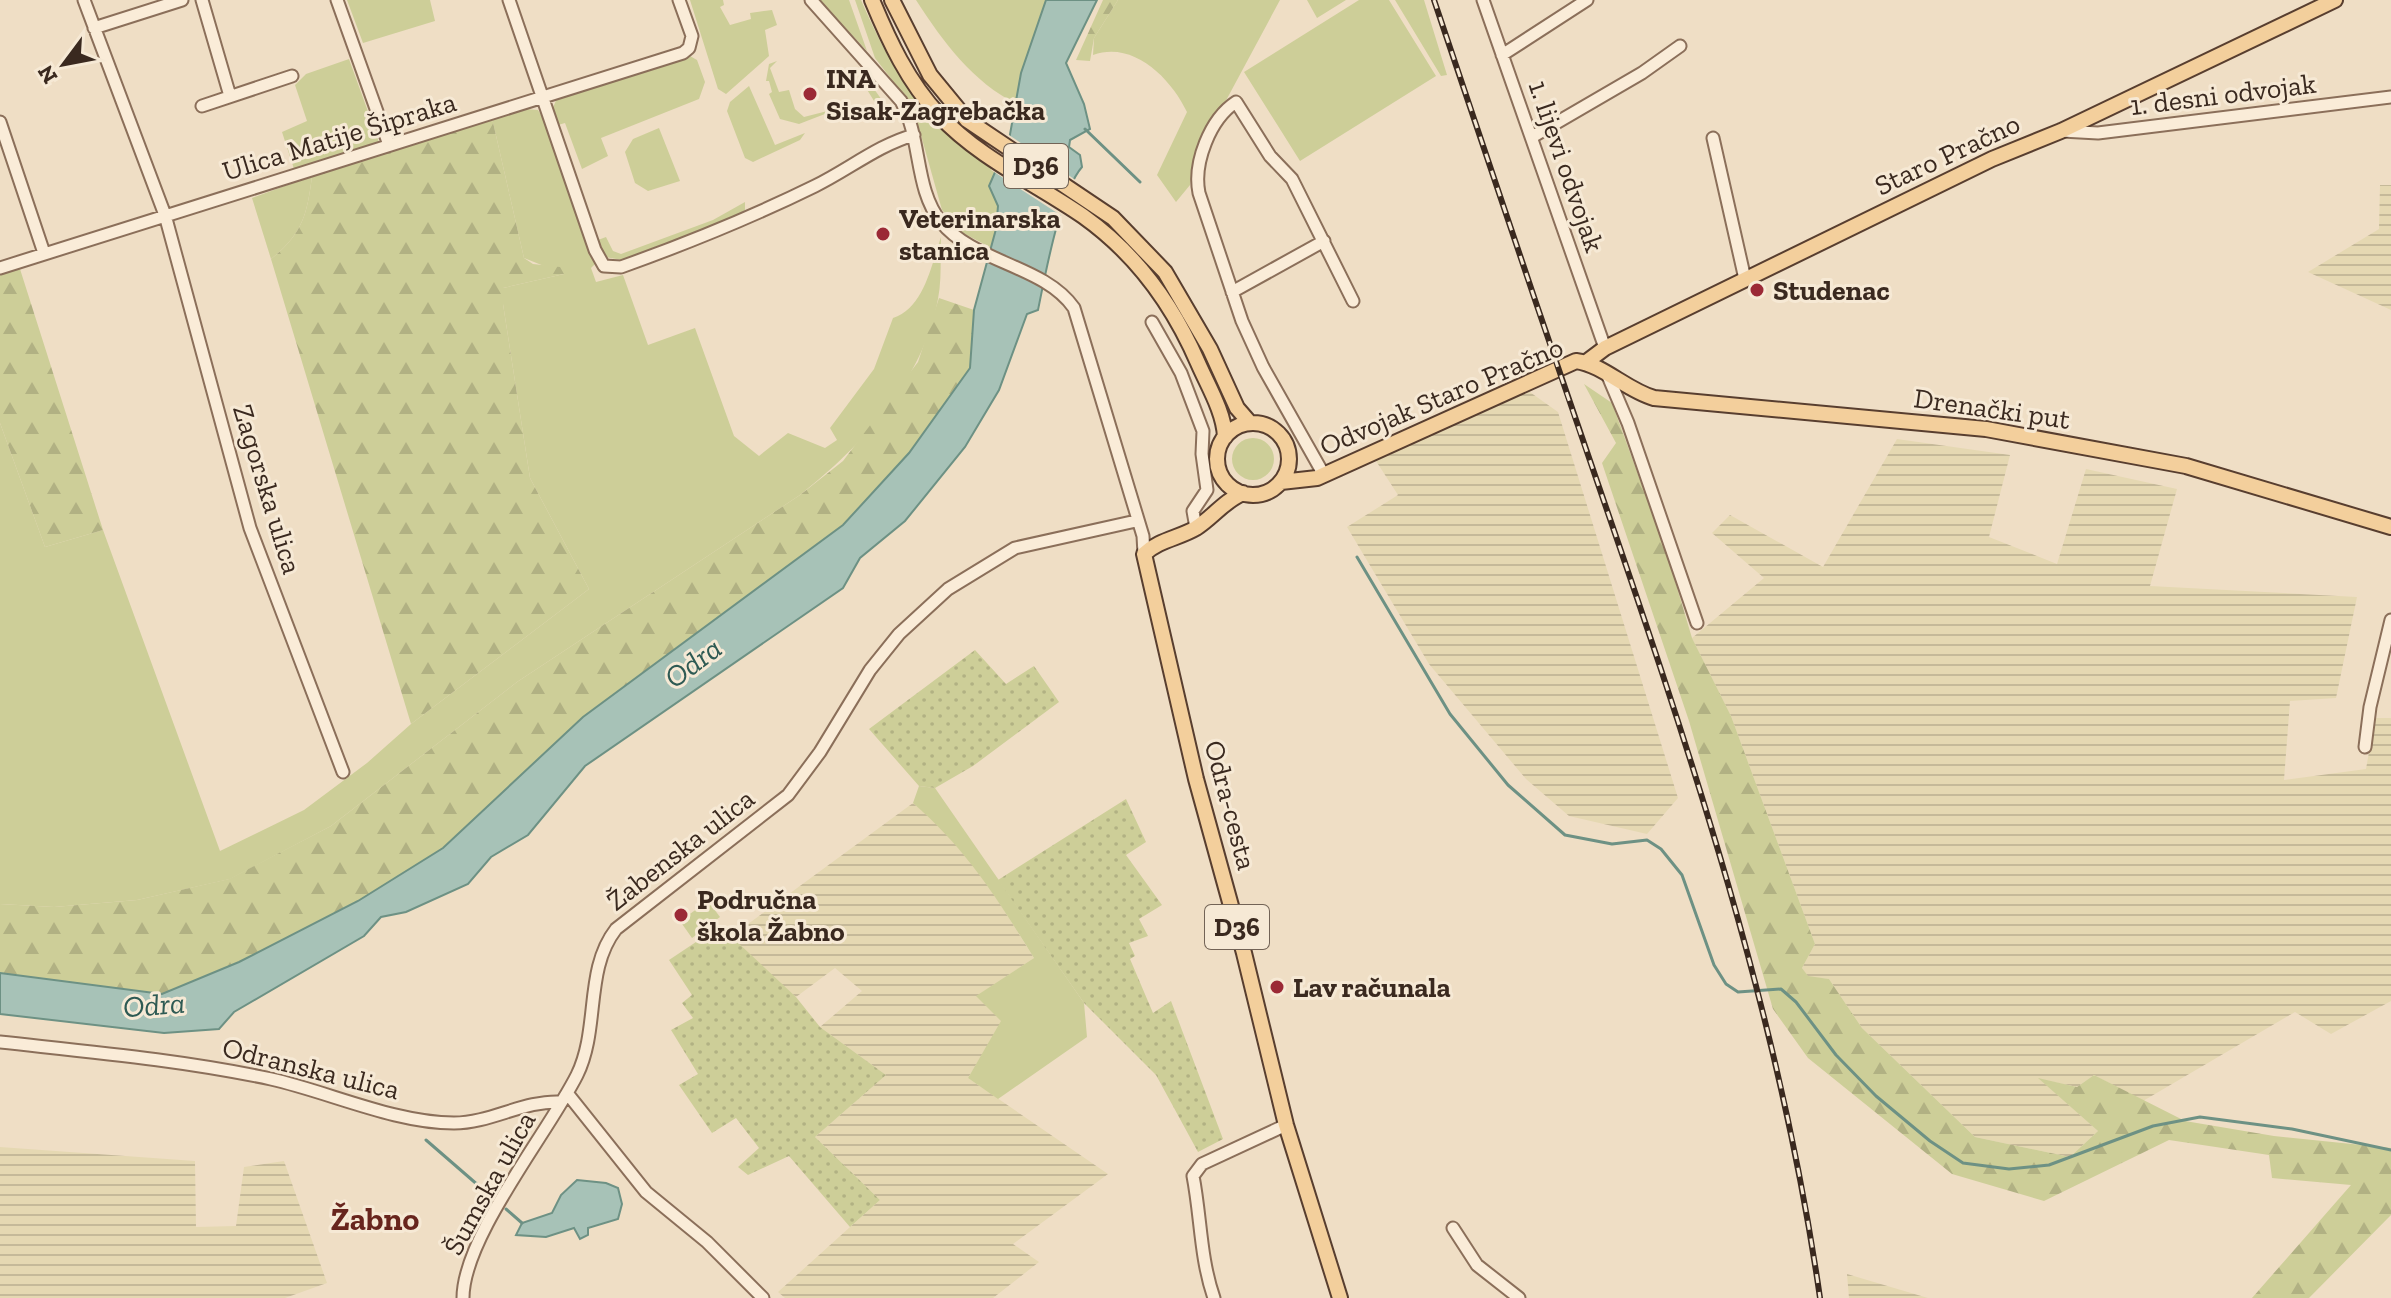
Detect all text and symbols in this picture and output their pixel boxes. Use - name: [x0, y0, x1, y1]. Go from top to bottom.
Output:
- north arrow: [24, 24, 104, 104]
- text: N: [31, 60, 63, 89]
- place label: INA Sisak-Zagrebačka: [826, 62, 1045, 127]
- street label: 1. desni odvojak: [2128, 67, 2318, 122]
- street label: 1. lijevi odvojak: [1522, 76, 1611, 257]
- street label: Ulica Matije Šipraka: [218, 85, 460, 188]
- marker: INA Sisak-Zagrebačka: [801, 85, 819, 103]
- street label: Staro Pračno: [1870, 107, 2025, 202]
- road number: D36: [1004, 144, 1068, 188]
- place label: Veterinarska stanica: [899, 202, 1061, 267]
- marker: Veterinarska stanica: [874, 225, 892, 243]
- place label: Studenac: [1773, 274, 1890, 307]
- marker: Studenac: [1748, 281, 1766, 299]
- street label: Odvojak Staro Pračno: [1315, 330, 1568, 463]
- street label: Drenački put: [1912, 381, 2073, 436]
- street label: Zagorska ulica: [226, 400, 309, 578]
- water label: Odra: [657, 630, 729, 696]
- street label: Odra-cesta: [1197, 737, 1264, 874]
- street label: Žabenska ulica: [600, 781, 761, 917]
- place label: Područna škola Žabno: [697, 883, 845, 948]
- road number: D36: [1205, 905, 1269, 949]
- marker: Područna škola Žabno: [672, 906, 690, 924]
- place label: Lav računala: [1293, 971, 1451, 1004]
- marker: Lav računala: [1268, 978, 1286, 996]
- water label: Odra: [122, 985, 186, 1025]
- street label: Odranska ulica: [219, 1031, 403, 1107]
- street label: Šumska ulica: [436, 1105, 543, 1261]
- district label: Žabno: [331, 1200, 419, 1238]

